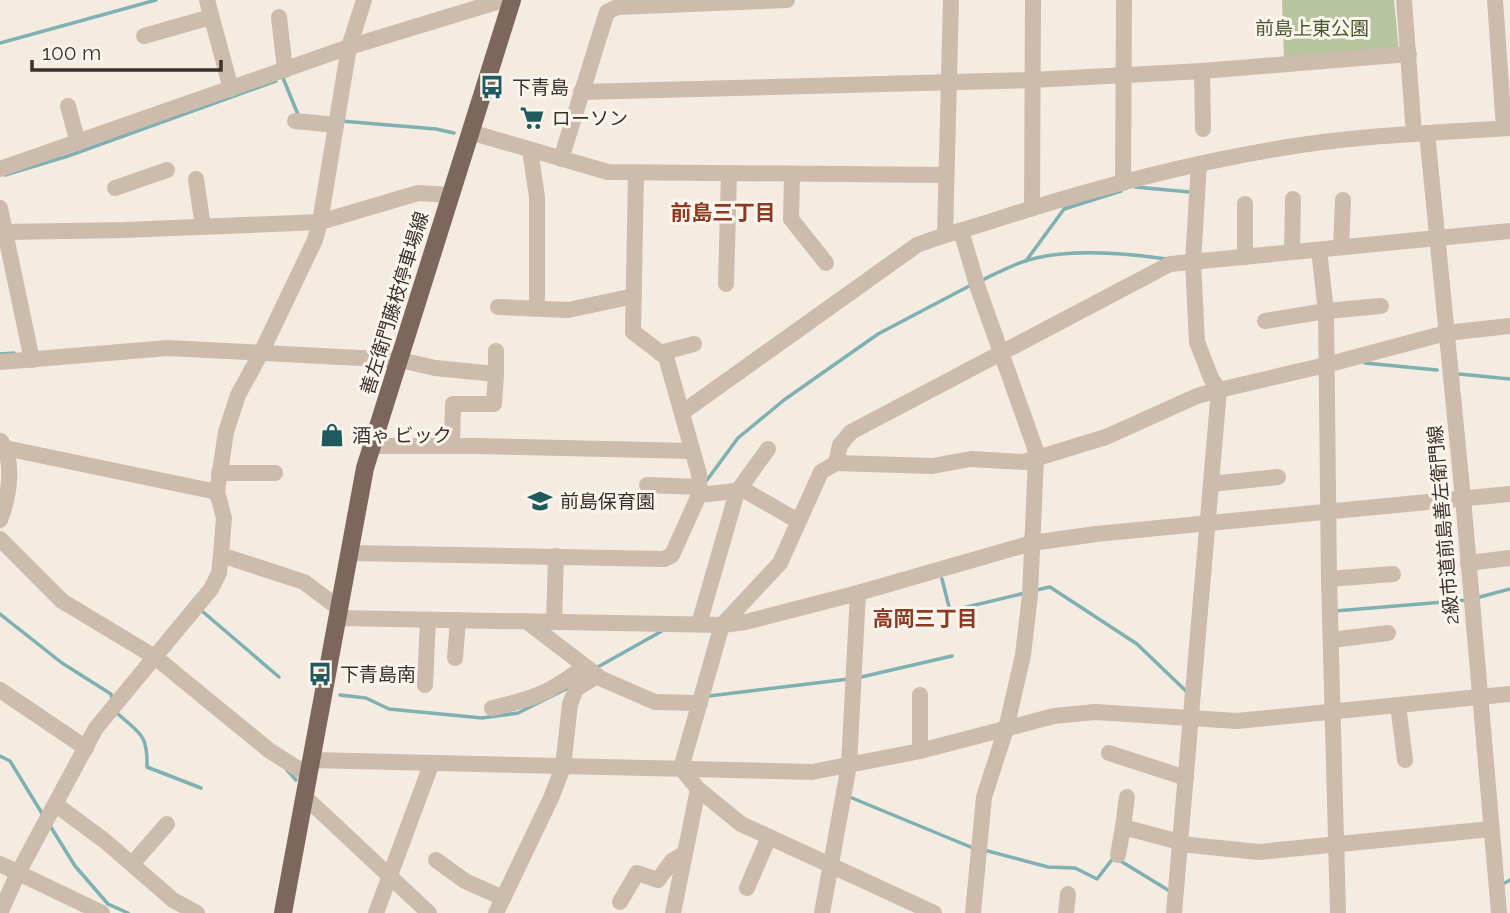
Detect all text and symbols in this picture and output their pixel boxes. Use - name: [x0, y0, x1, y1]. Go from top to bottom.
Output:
- park label: 前島上東公園: [1255, 17, 1369, 39]
- scale bar: [32, 28, 220, 72]
- text: 100 m: [42, 40, 101, 65]
- bus stop icon: 下青島: [478, 73, 506, 101]
- place label: 下青島: [512, 76, 569, 98]
- supermarket icon: ローソン: [518, 104, 546, 132]
- place label: ローソン: [552, 107, 628, 129]
- district label: 前島三丁目: [671, 200, 776, 225]
- street label: 善左衛門藤枝停車場線: [356, 209, 432, 397]
- shop icon: 酒ゃ ビック: [318, 421, 346, 449]
- place label: 酒ゃ ビック: [352, 424, 452, 446]
- street label: 2級市道前島善左衛門線: [1423, 424, 1463, 626]
- school or university icon: 前島保育園: [526, 487, 554, 515]
- place label: 前島保育園: [560, 490, 655, 512]
- district label: 高岡三丁目: [873, 606, 978, 631]
- bus stop icon: 下青島南: [306, 660, 334, 688]
- place label: 下青島南: [340, 663, 416, 685]

